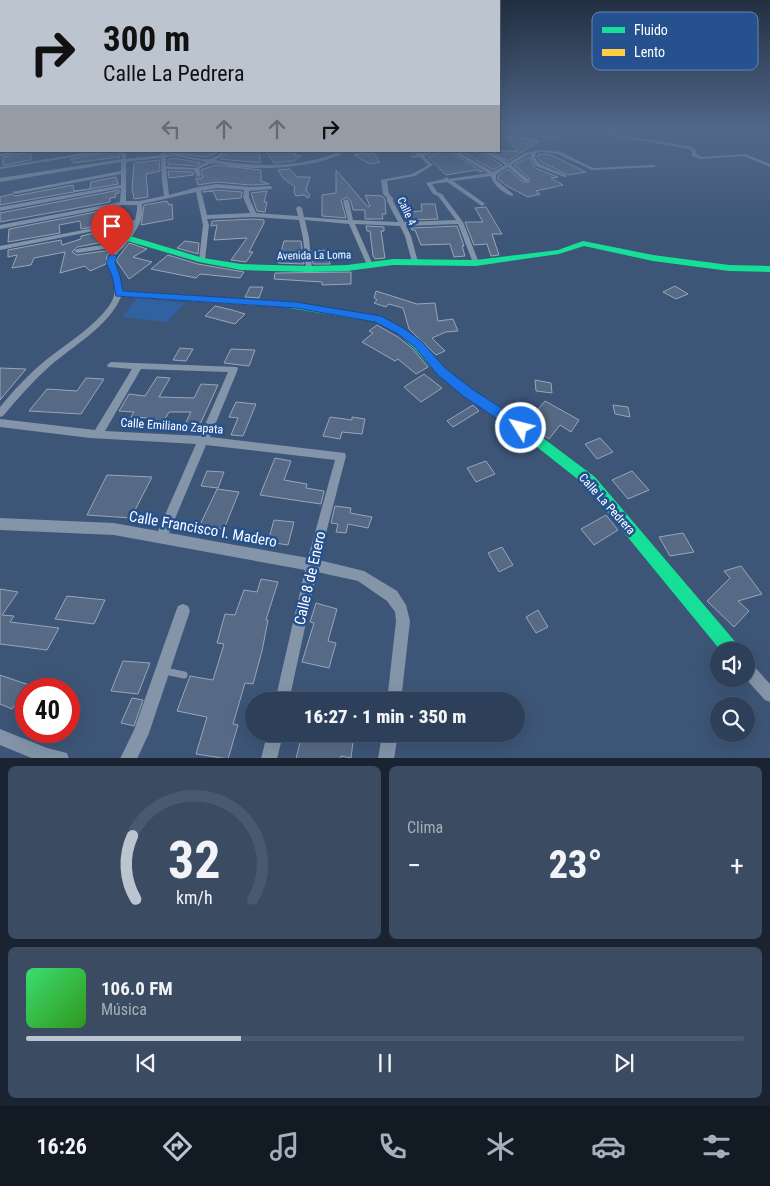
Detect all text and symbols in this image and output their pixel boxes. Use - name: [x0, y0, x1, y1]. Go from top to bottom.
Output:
- legend: [592, 12, 758, 70]
- text: 300 m: [103, 19, 190, 60]
- icon: right: [20, 20, 85, 85]
- text: Fluido: [634, 22, 668, 38]
- text: Lento: [634, 44, 665, 60]
- text: Calle La Pedrera: [103, 61, 244, 86]
- icon: left: [157, 115, 185, 143]
- icon: ahead: [210, 115, 238, 143]
- icon: ahead: [263, 115, 291, 143]
- icon: right: [316, 115, 344, 143]
- street label: Calle 4: [394, 195, 419, 228]
- pin: [91, 205, 133, 256]
- icon: arrive: [98, 212, 126, 240]
- street label: Avenida La Loma: [277, 248, 351, 263]
- position arrow: [494, 401, 546, 453]
- street label: Calle Emiliano Zapata: [120, 415, 224, 437]
- street label: Calle La Pedrera: [576, 471, 638, 538]
- street label: Calle Francisco I. Madero: [128, 507, 278, 551]
- street label: Calle 8 de Enero: [290, 529, 330, 627]
- map controls: [710, 642, 755, 742]
- button: sound: [710, 642, 755, 687]
- speed limit sign: 40: [15, 678, 80, 743]
- button: search: [710, 697, 755, 742]
- text: 16:27 · 1 min · 350 m: [304, 705, 466, 728]
- text: Clima: [407, 818, 443, 837]
- text: 32: [168, 830, 221, 891]
- text: 23°: [549, 843, 602, 887]
- text: −: [407, 849, 421, 882]
- text: +: [730, 849, 744, 882]
- text: km/h: [176, 887, 213, 908]
- text: 106.0 FM: [101, 977, 173, 1000]
- text: Música: [101, 1000, 147, 1019]
- icon: previous: [132, 1049, 160, 1077]
- icon: pause: [371, 1049, 399, 1077]
- icon: next: [610, 1049, 638, 1077]
- icon: directions: [160, 1129, 195, 1164]
- icon: music: [267, 1129, 302, 1164]
- icon: phone: [375, 1129, 410, 1164]
- icon: climate: [483, 1129, 518, 1164]
- icon: car: [591, 1129, 626, 1164]
- icon: filters: [699, 1129, 734, 1164]
- text: 16:26: [36, 1134, 87, 1159]

